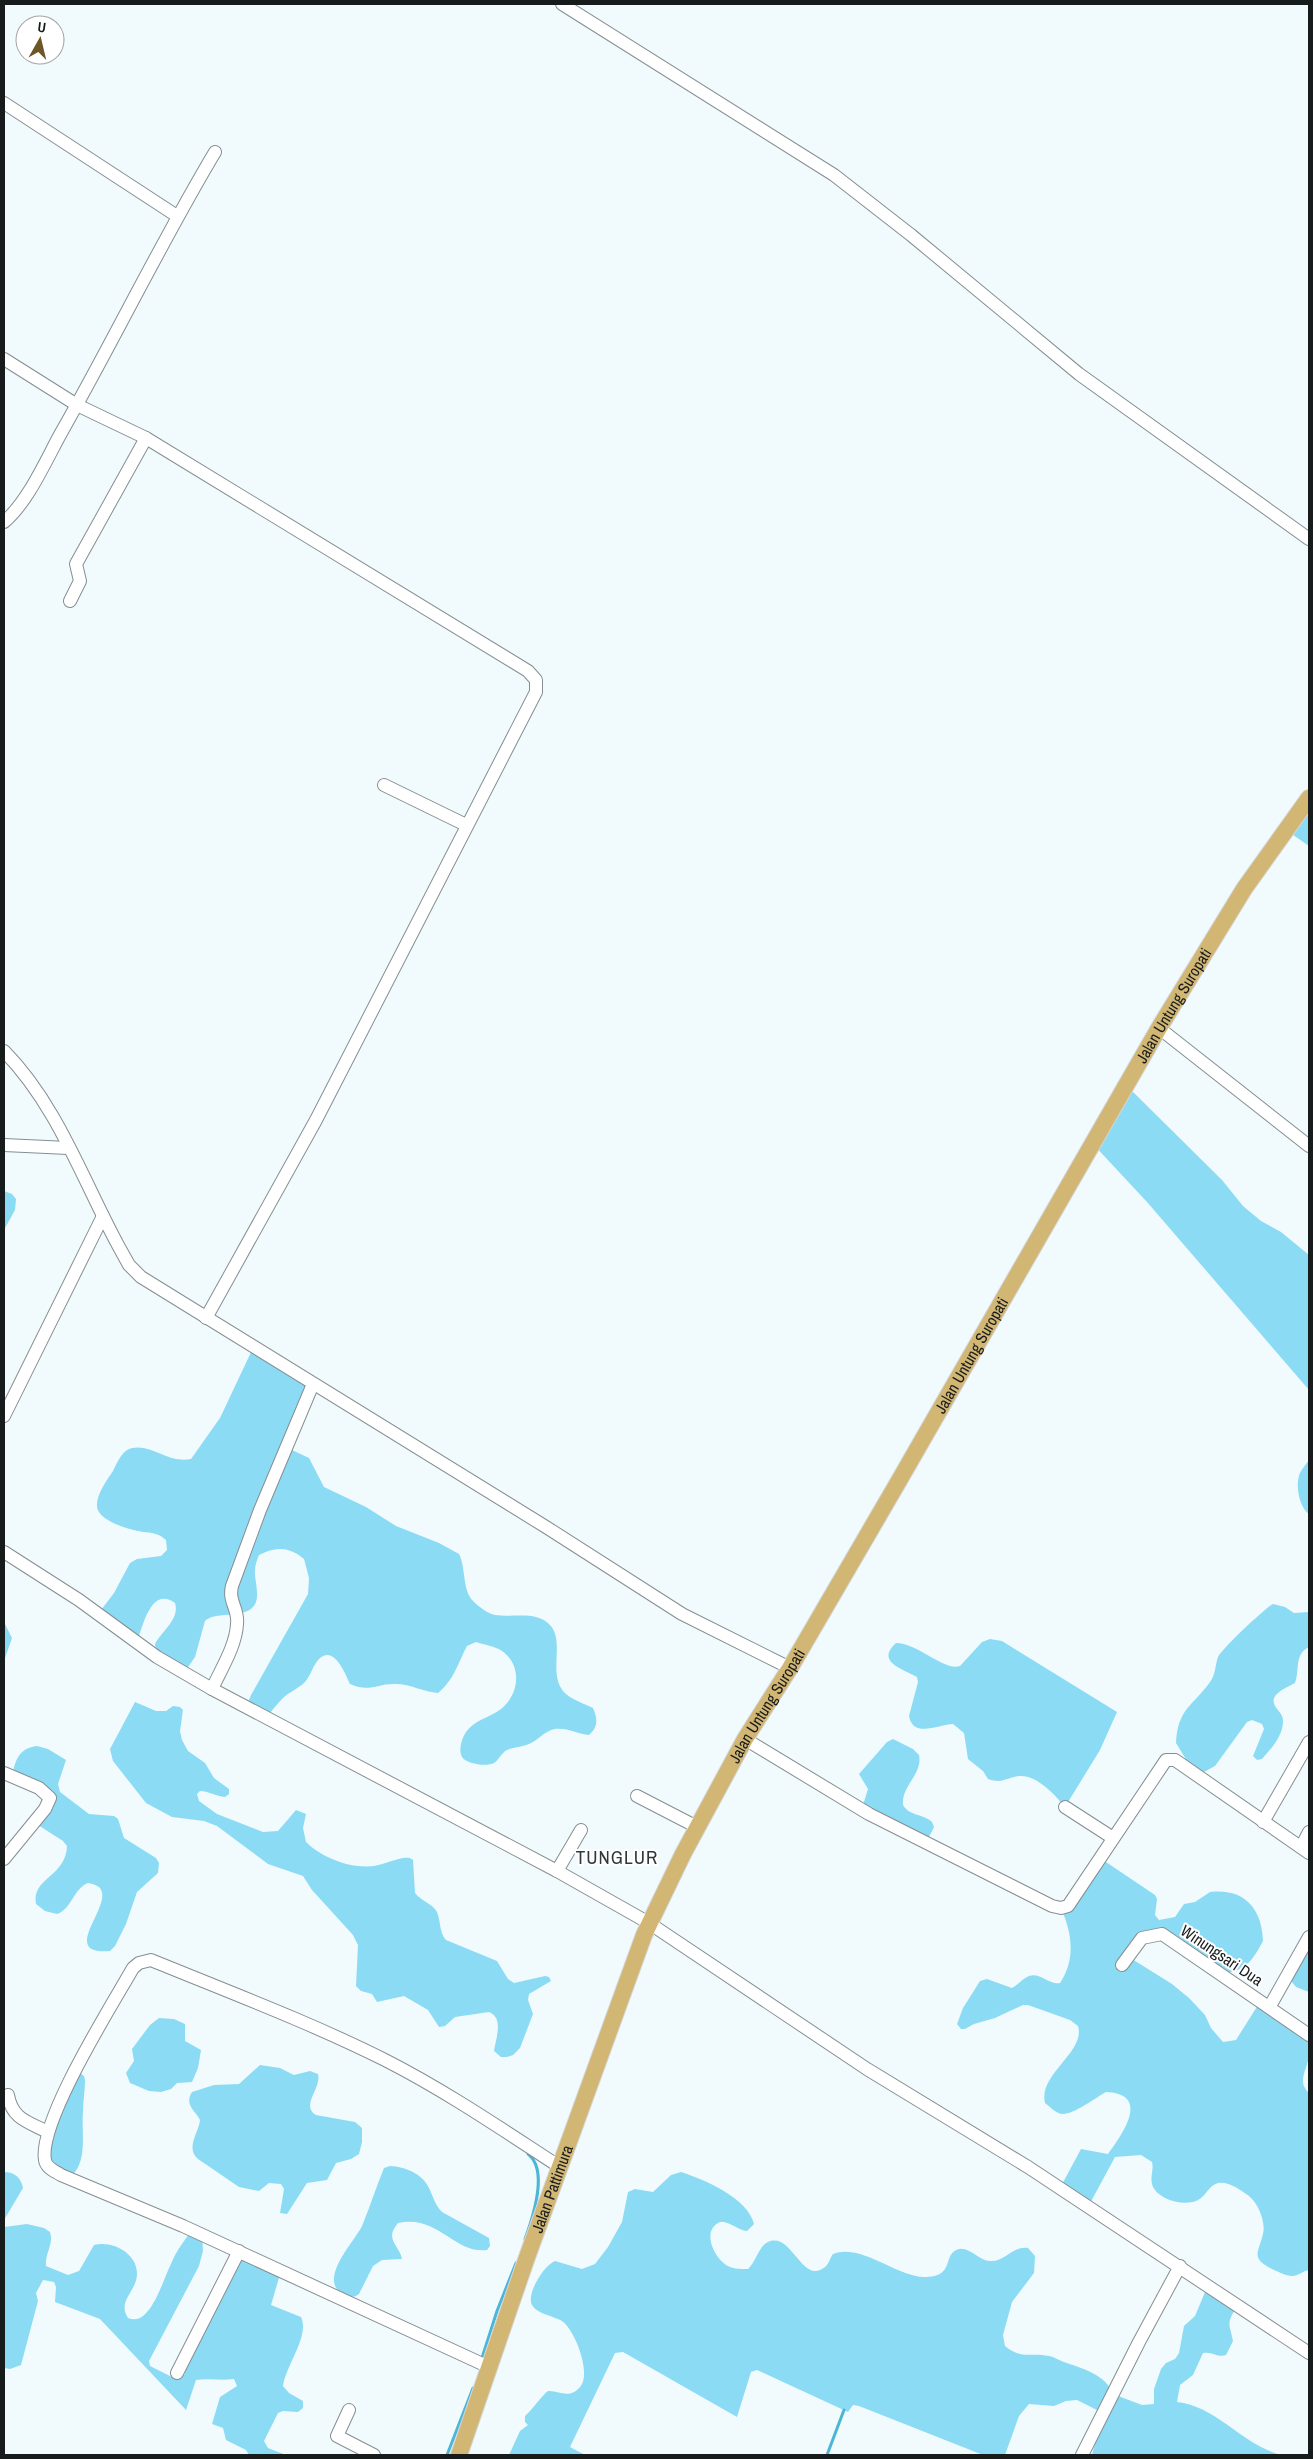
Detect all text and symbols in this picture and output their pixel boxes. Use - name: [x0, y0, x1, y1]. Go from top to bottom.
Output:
- north arrow: [15, 15, 65, 65]
- text: U: [36, 18, 47, 37]
- street label: Jalan Untung Suropati: [1130, 944, 1216, 1067]
- street label: Jalan Untung Suropati: [929, 1293, 1013, 1417]
- street label: Jalan Untung Suropati: [723, 1645, 810, 1767]
- district label: TUNGLUR: [576, 1844, 658, 1870]
- street label: Winungsari Dua: [1177, 1919, 1268, 1991]
- street label: Jalan Pattimura: [526, 2141, 578, 2236]

